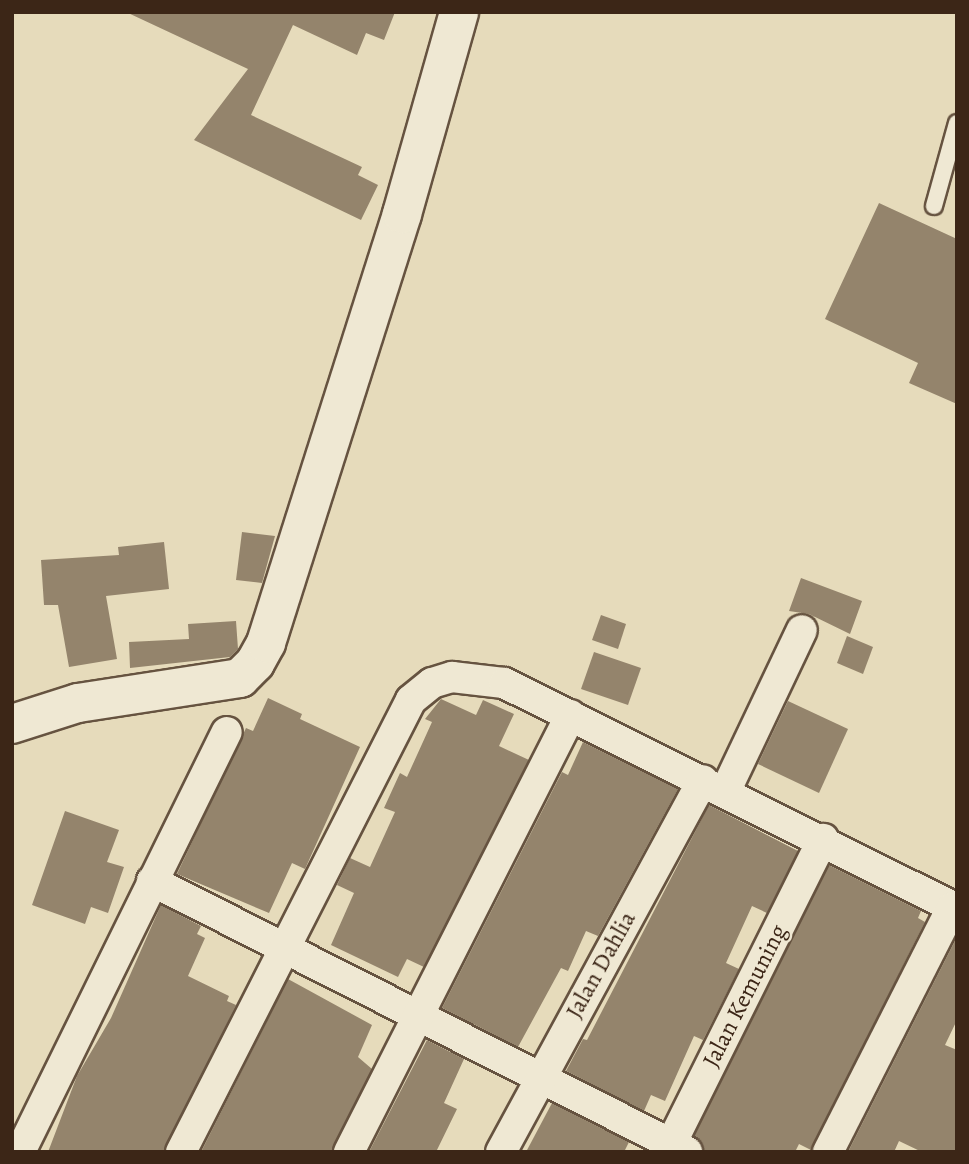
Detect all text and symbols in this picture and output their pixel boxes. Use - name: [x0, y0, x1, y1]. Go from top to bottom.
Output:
- street label: Jalan Dahlia: [560, 906, 642, 1024]
- street label: Jalan Kemuning: [697, 920, 793, 1072]

